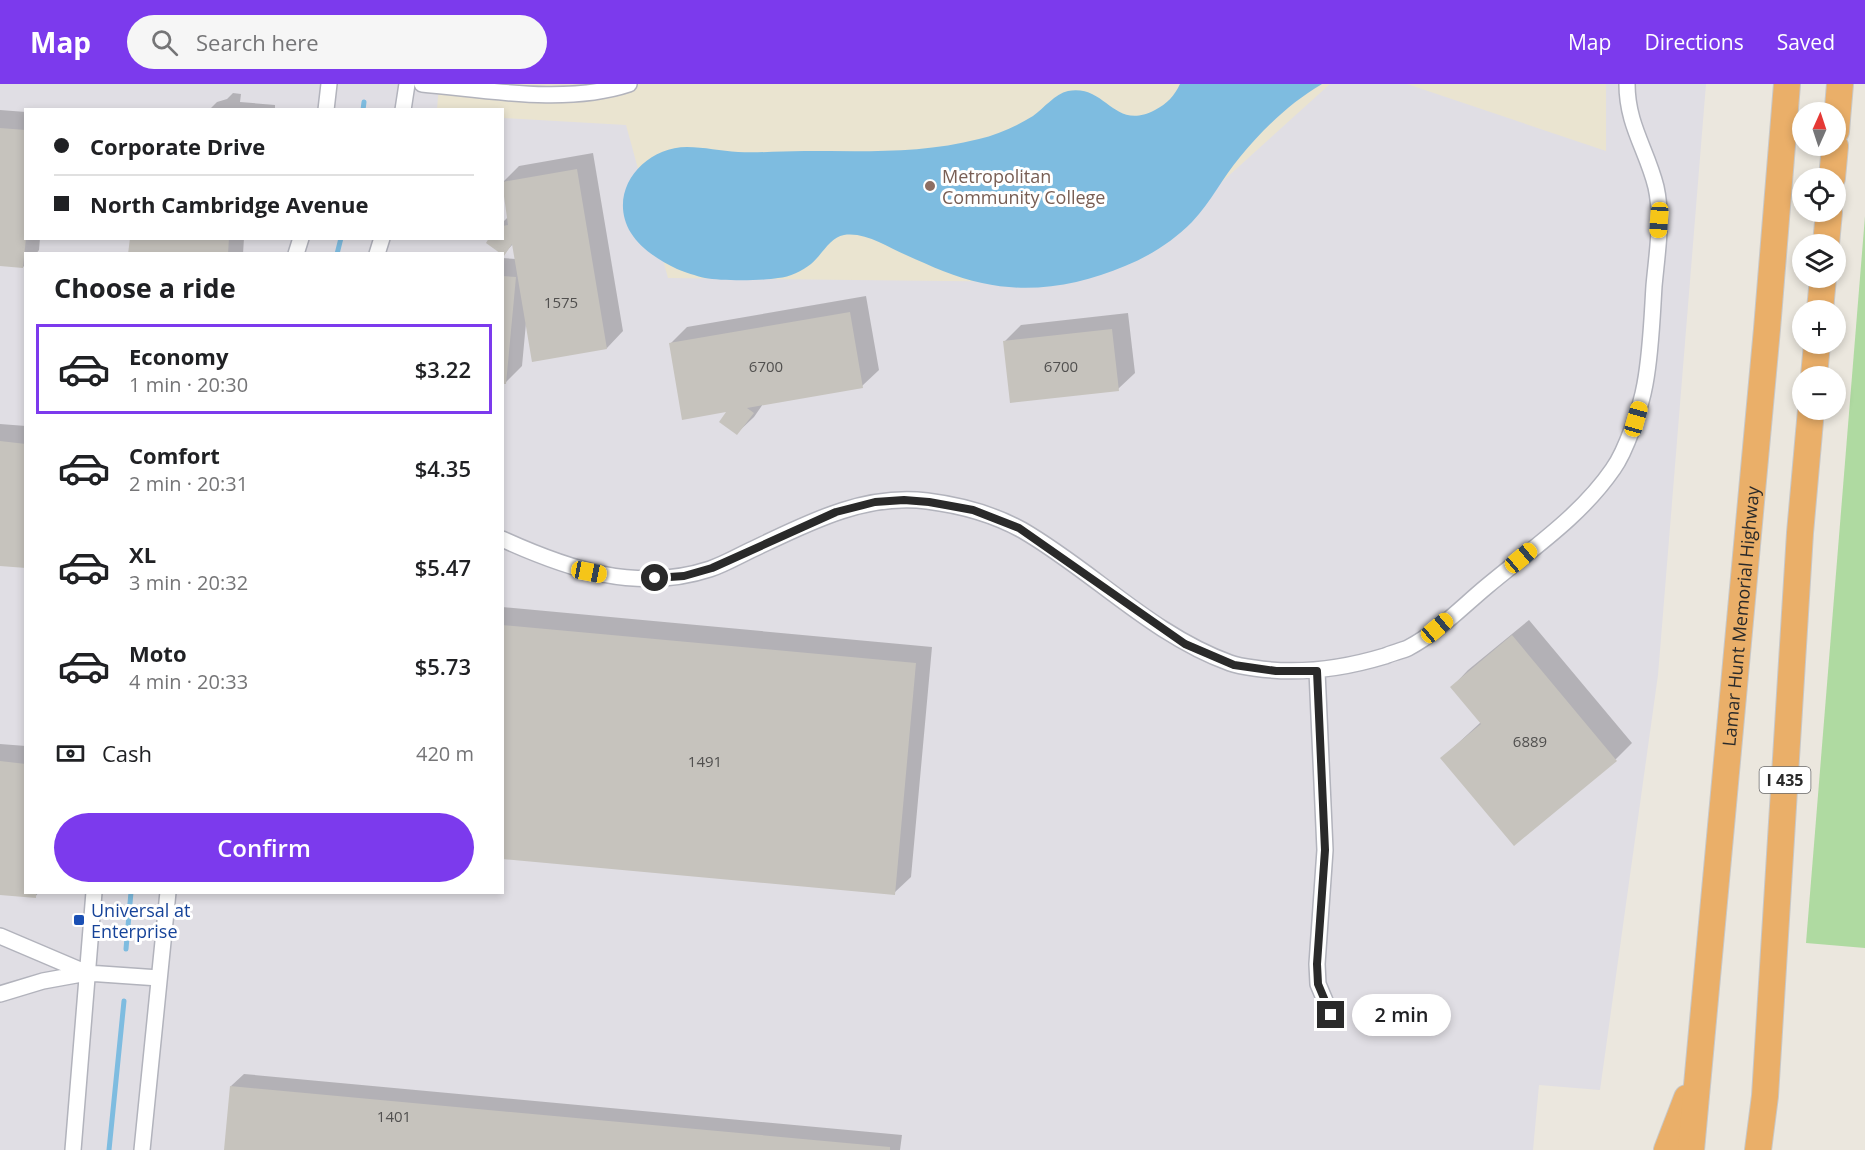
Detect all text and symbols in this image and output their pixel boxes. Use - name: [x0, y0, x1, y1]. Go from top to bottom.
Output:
- search box: [127, 15, 547, 69]
- text: Map: [30, 23, 91, 61]
- icon: search: [148, 26, 181, 59]
- text: Search here: [196, 27, 319, 57]
- text: Map: [1568, 28, 1611, 56]
- text: Directions: [1644, 28, 1744, 56]
- text: Saved: [1777, 28, 1835, 56]
- north arrow: [1792, 102, 1846, 156]
- map controls: [1792, 102, 1846, 420]
- text: Corporate Drive: [90, 131, 265, 161]
- place label: Metropolitan Community College: [942, 164, 1105, 209]
- button: locate: [1792, 168, 1846, 222]
- marker: Metropolitan Community College: [923, 179, 937, 193]
- text: North Cambridge Avenue: [90, 189, 368, 219]
- car: [1649, 201, 1669, 239]
- button: layers: [1792, 234, 1846, 288]
- text: Choose a ride: [54, 269, 236, 306]
- house number: 1575: [544, 292, 578, 312]
- button: +: [1792, 300, 1846, 354]
- text: Economy: [129, 341, 228, 371]
- icon: car: [57, 342, 111, 396]
- text: $3.22: [415, 354, 471, 384]
- house number: 6700: [749, 356, 783, 376]
- house number: 6700: [1044, 356, 1078, 376]
- button: −: [1792, 366, 1846, 420]
- text: 1 min · 20:30: [129, 371, 248, 398]
- car: [1622, 399, 1650, 439]
- text: Comfort: [129, 440, 220, 470]
- icon: car: [57, 441, 111, 495]
- text: $4.35: [415, 453, 471, 483]
- text: 2 min · 20:31: [129, 470, 248, 497]
- street label: Lamar Hunt Memorial Highway: [1716, 484, 1764, 747]
- text: XL: [129, 539, 156, 569]
- icon: car: [57, 540, 111, 594]
- car: [1501, 540, 1541, 576]
- text: $5.47: [415, 552, 471, 582]
- car: [570, 560, 608, 584]
- route start: [641, 564, 668, 591]
- text: 3 min · 20:32: [129, 569, 248, 596]
- car: [1417, 610, 1457, 646]
- text: Moto: [129, 638, 187, 668]
- icon: car: [57, 639, 111, 693]
- text: $5.73: [415, 651, 471, 681]
- text: 4 min · 20:33: [129, 668, 248, 695]
- house number: 6889: [1513, 731, 1547, 751]
- icon: cash: [54, 737, 87, 770]
- text: Cash: [102, 738, 152, 768]
- text: 420 m: [416, 740, 474, 767]
- house number: 1491: [688, 751, 722, 771]
- road number: I 435: [1760, 767, 1810, 793]
- button: Confirm: [54, 813, 474, 882]
- place label: Universal at Enterprise: [91, 898, 190, 943]
- marker: Universal at Enterprise: [72, 913, 86, 927]
- callout: 2 min: [1352, 994, 1451, 1036]
- route end: [1317, 1001, 1344, 1028]
- text: 2 min: [1375, 1001, 1429, 1028]
- house number: 1401: [377, 1106, 411, 1126]

